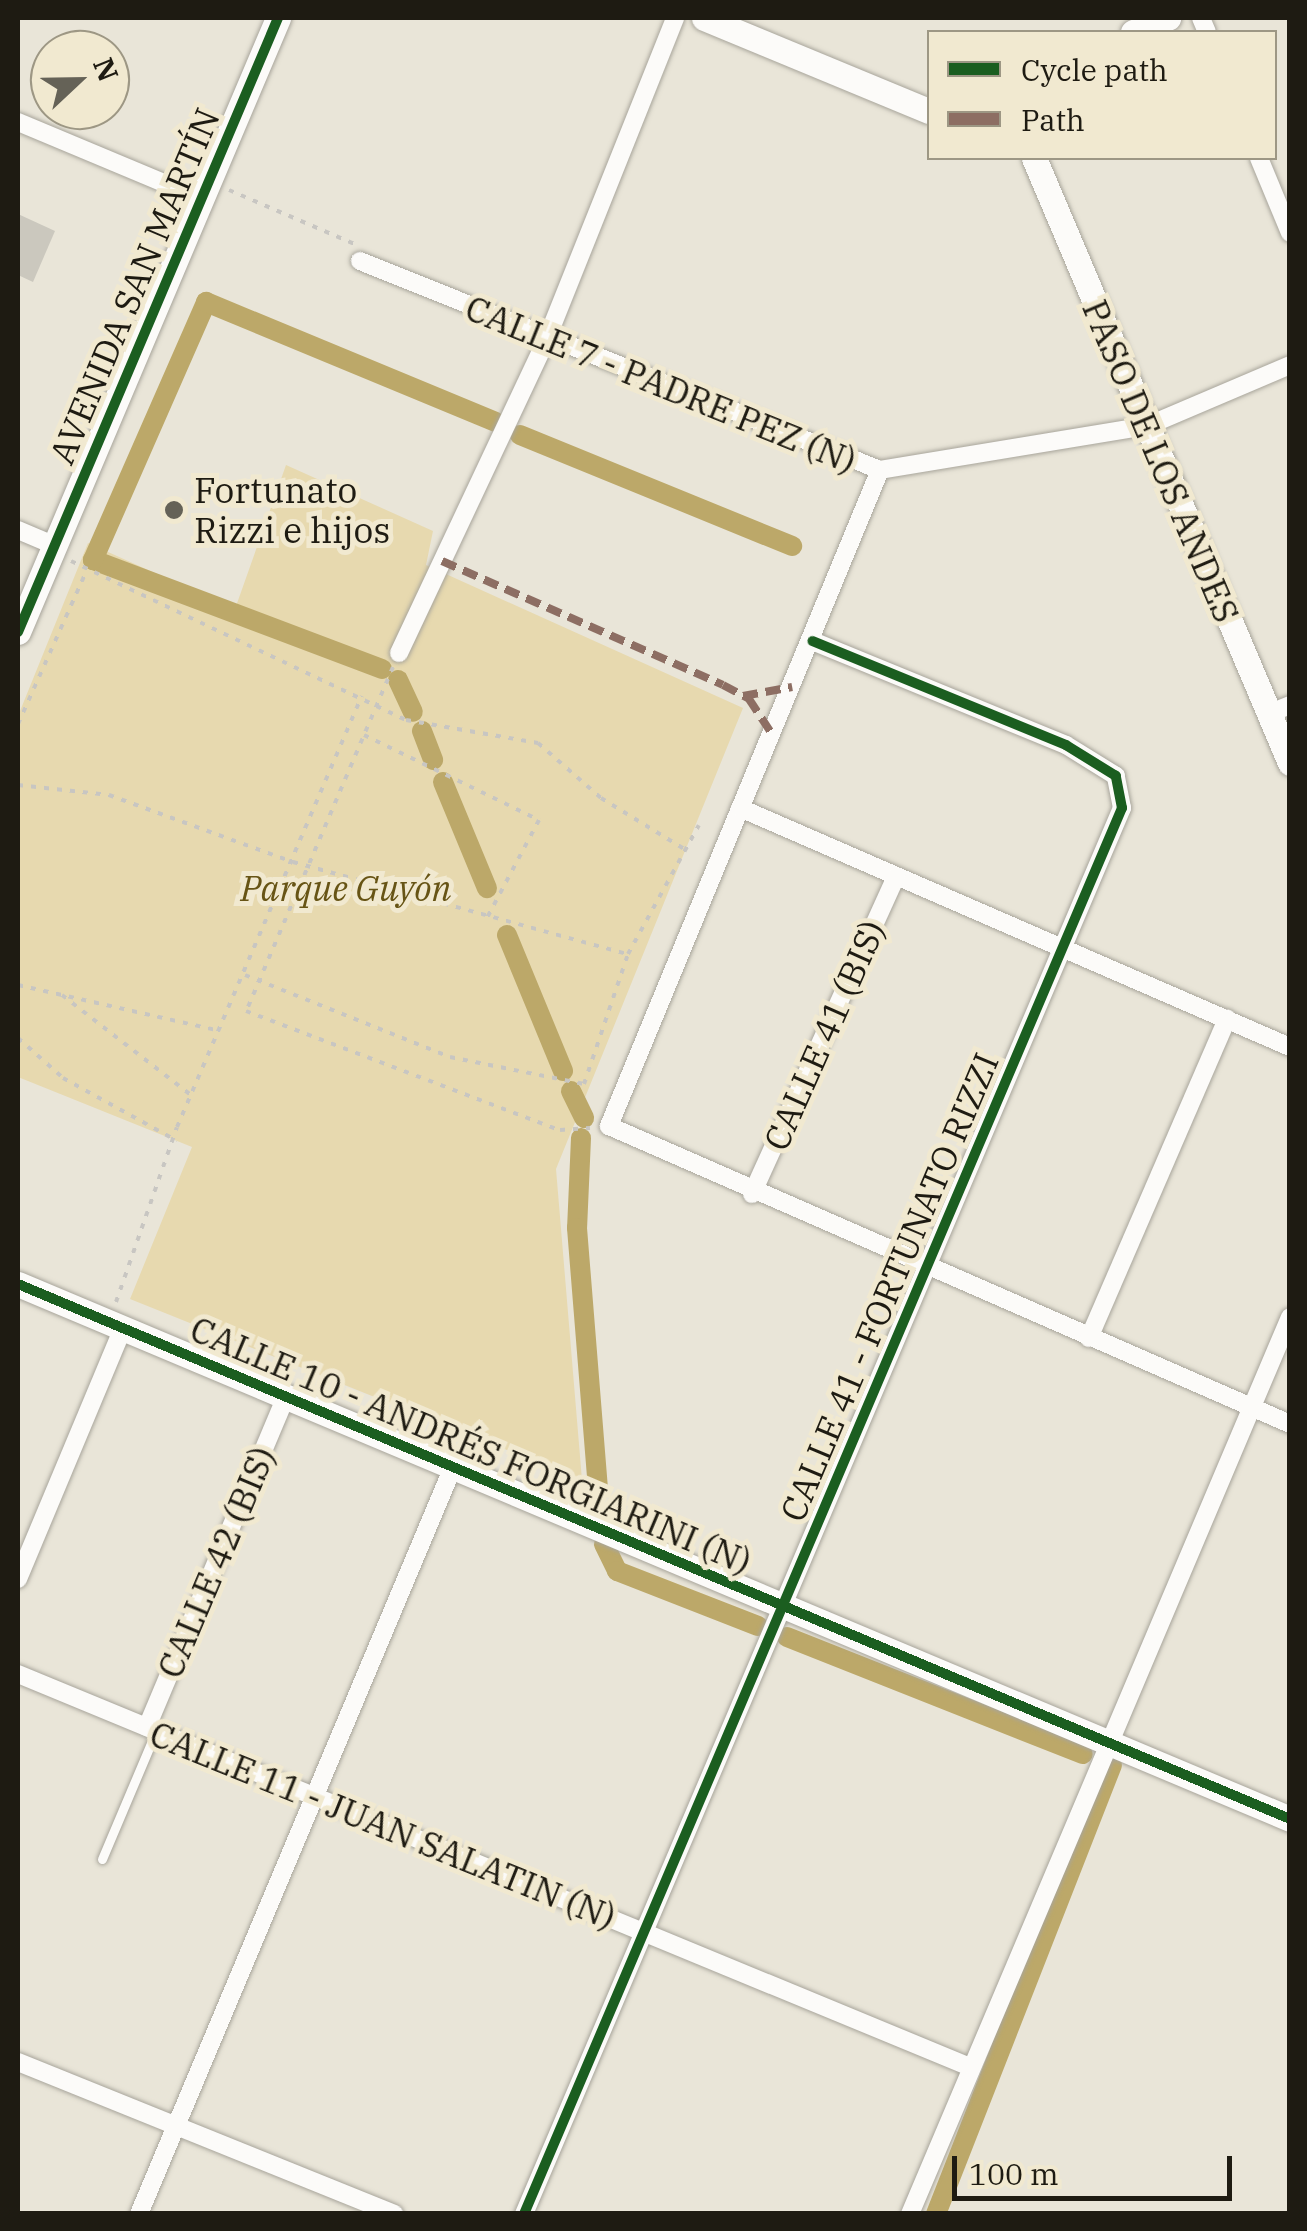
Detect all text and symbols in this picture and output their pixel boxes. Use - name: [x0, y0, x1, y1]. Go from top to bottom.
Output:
- north arrow: [30, 30, 130, 130]
- legend: [927, 30, 1277, 160]
- text: Cycle path: [1021, 50, 1168, 89]
- text: N: [85, 52, 128, 87]
- text: Path: [1021, 100, 1085, 139]
- street label: AVENIDA SAN MARTÍN: [40, 102, 228, 470]
- street label: CALLE 7 - PADRE PEZ (N): [460, 286, 862, 482]
- street label: PASO DE LOS ANDES: [1074, 293, 1248, 629]
- place label: Fortunato Rizzi e hijos: [194, 469, 390, 551]
- marker: Fortunato Rizzi e hijos: [163, 499, 185, 521]
- park label: Parque Guyón: [241, 867, 451, 909]
- street label: CALLE 41 (BIS): [755, 914, 893, 1156]
- street label: CALLE 41 - FORTUNATO RIZZI: [771, 1047, 1007, 1527]
- street label: CALLE 10 - ANDRÉS FORGIARINI (N): [184, 1307, 758, 1583]
- street label: CALLE 42 (BIS): [148, 1440, 284, 1684]
- street label: CALLE 11 - JUAN SALATIN (N): [144, 1712, 622, 1938]
- scale bar: [957, 2136, 1237, 2198]
- text: 100 m: [969, 2154, 1059, 2193]

